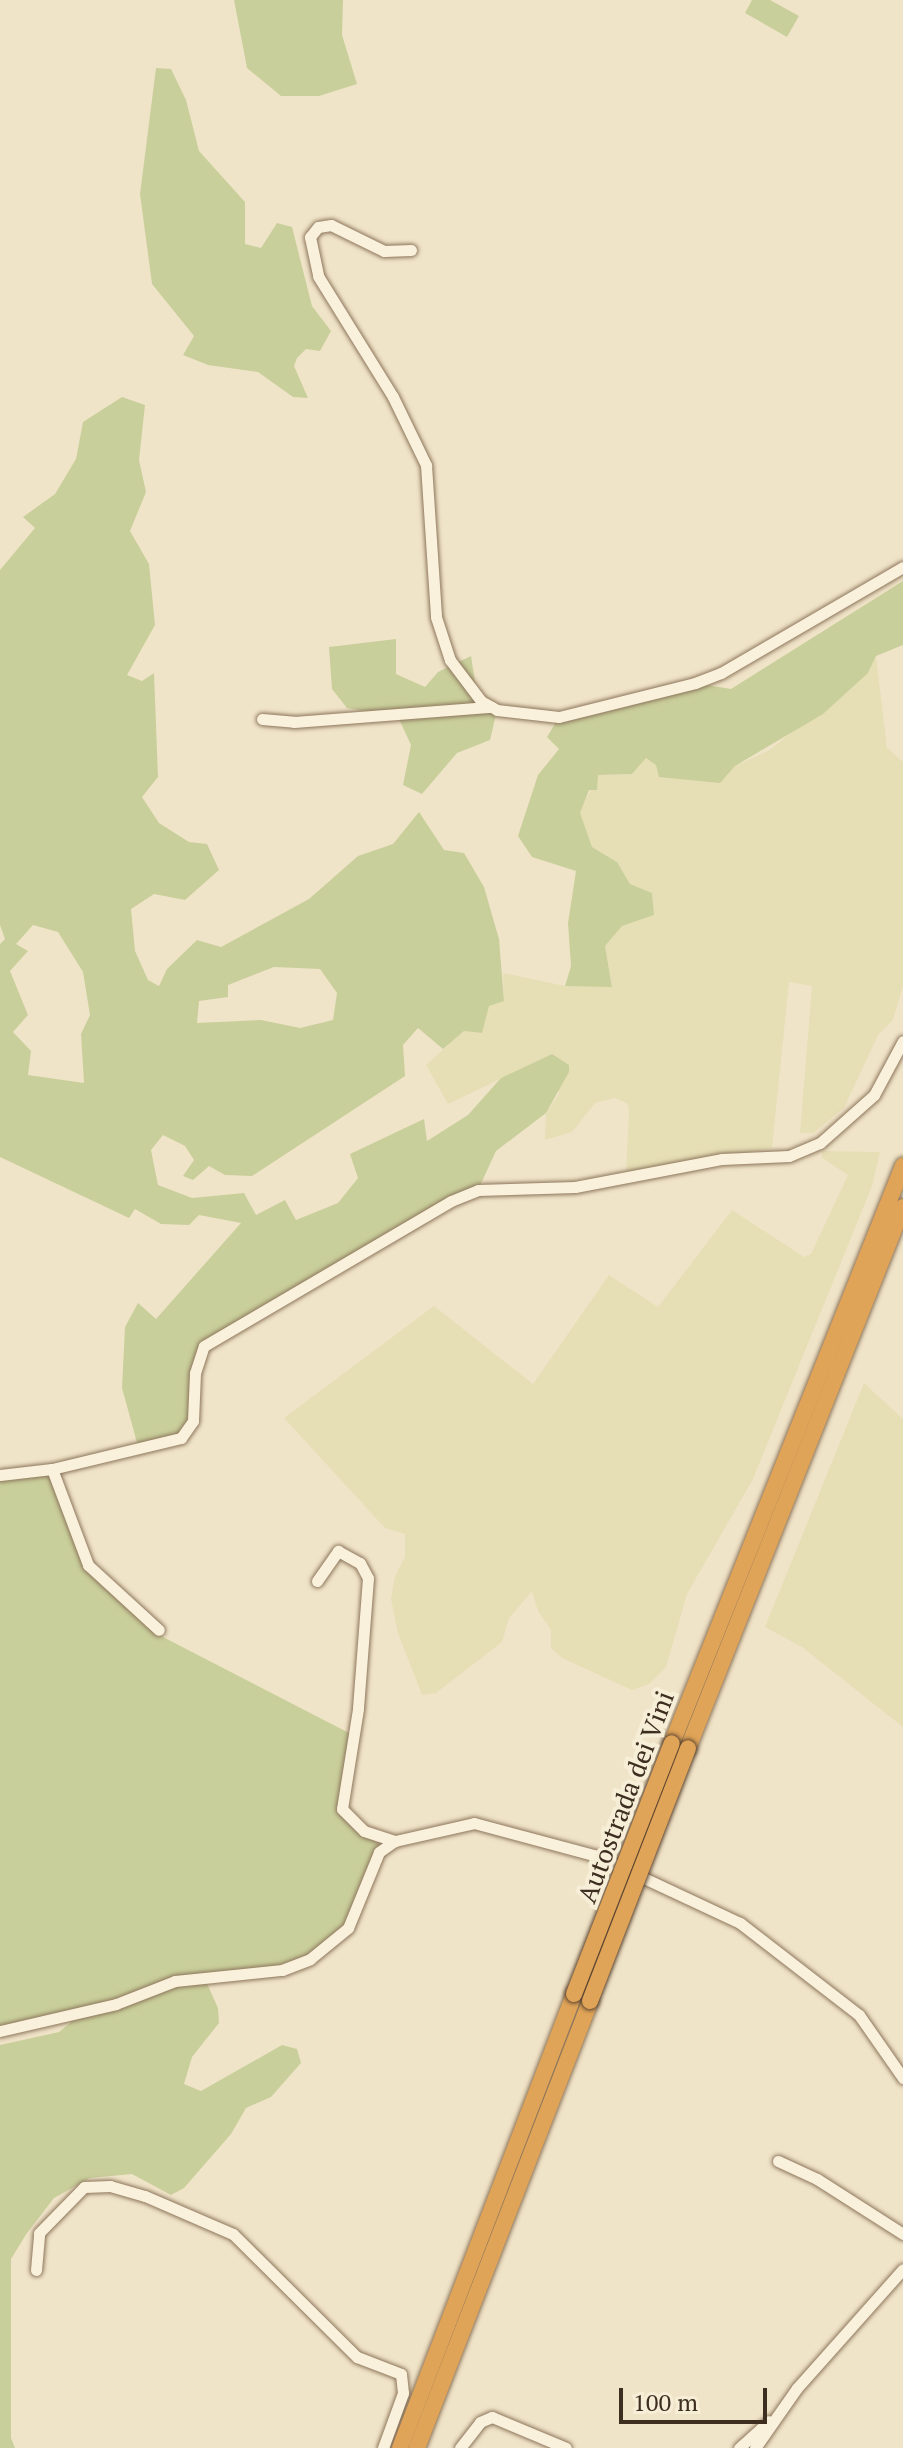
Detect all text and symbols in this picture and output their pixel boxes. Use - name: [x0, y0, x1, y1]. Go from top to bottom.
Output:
- street label: Autostrada dei Vini: [571, 1686, 681, 1908]
- scale bar: [623, 2372, 771, 2422]
- text: 100 m: [633, 2386, 698, 2418]

